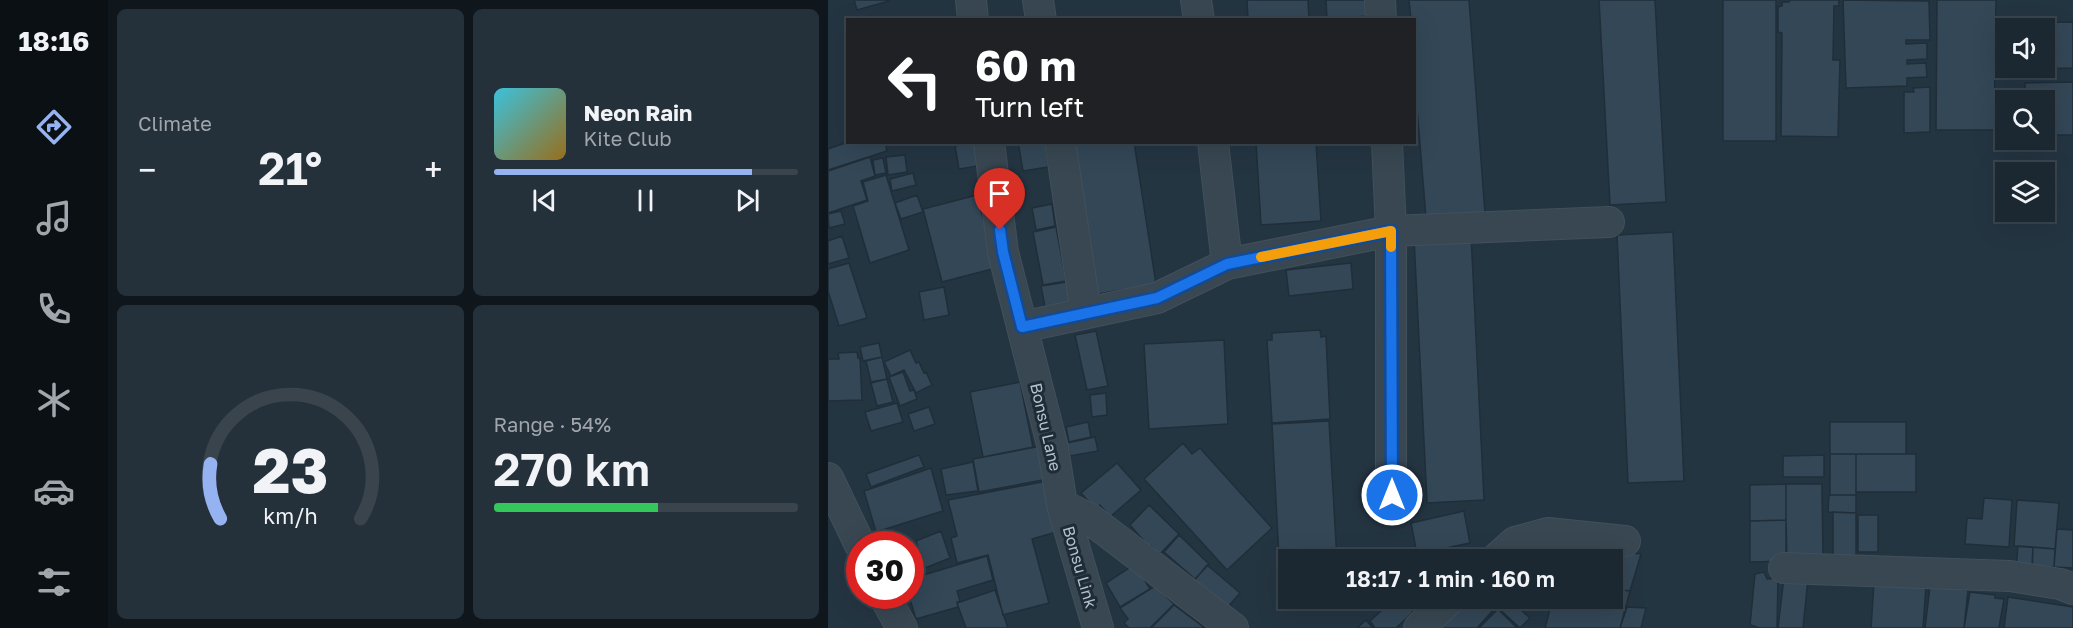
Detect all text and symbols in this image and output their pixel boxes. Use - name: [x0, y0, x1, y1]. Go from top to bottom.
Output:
- map controls: [1995, 18, 2055, 222]
- button: sound: [1995, 18, 2055, 78]
- text: 18:16: [19, 25, 89, 57]
- text: 60 m: [975, 40, 1076, 90]
- icon: left: [876, 42, 954, 120]
- button: search: [1995, 90, 2055, 150]
- text: Turn left: [975, 91, 1084, 123]
- text: Neon Rain: [584, 99, 692, 126]
- icon: directions: [33, 106, 75, 148]
- text: Climate: [138, 111, 212, 135]
- text: Kite Club: [584, 126, 672, 150]
- text: 21°: [258, 141, 322, 195]
- text: −: [138, 150, 156, 189]
- text: +: [424, 150, 442, 189]
- button: layers: [1995, 162, 2055, 222]
- pin: [974, 168, 1025, 230]
- icon: arrive: [983, 177, 1016, 210]
- icon: previous: [528, 184, 561, 217]
- icon: pause: [629, 184, 662, 217]
- icon: next: [731, 184, 764, 217]
- icon: music: [33, 197, 75, 239]
- icon: phone: [33, 288, 75, 330]
- icon: climate: [33, 379, 75, 421]
- street label: Bonsu Lane: [1026, 381, 1066, 473]
- text: Range · 54%: [494, 412, 611, 436]
- text: 23: [252, 432, 328, 507]
- text: 270 km: [494, 442, 650, 496]
- position arrow: [1360, 463, 1424, 527]
- icon: car: [33, 470, 75, 512]
- text: km/h: [263, 503, 318, 529]
- street label: Bonsu Link: [1059, 524, 1101, 610]
- speed limit sign: 30: [846, 531, 924, 609]
- icon: filters: [33, 561, 75, 603]
- text: 18:17 · 1 min · 160 m: [1346, 565, 1555, 592]

